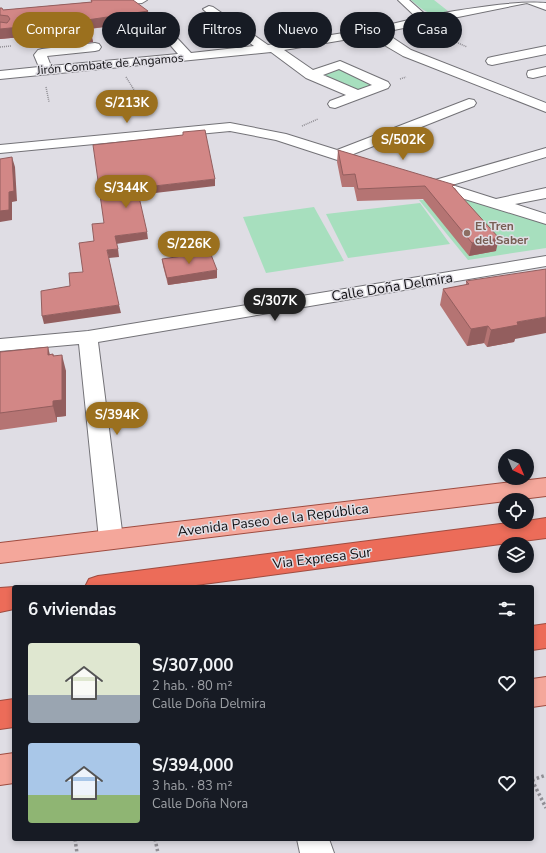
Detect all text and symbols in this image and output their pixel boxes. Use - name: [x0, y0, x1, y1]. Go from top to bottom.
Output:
- chip: Comprar: [12, 12, 94, 48]
- chip: Alquilar: [102, 12, 180, 48]
- chip: Filtros: [188, 12, 256, 48]
- chip: Nuevo: [264, 12, 332, 48]
- chip: Piso: [340, 12, 395, 48]
- chip: Casa: [403, 12, 462, 48]
- street label: Jirón Combate de Angamos: [35, 50, 184, 78]
- pin: S/213K: [94, 90, 160, 124]
- text: S/213K: [105, 94, 149, 112]
- pin: S/502K: [370, 127, 436, 161]
- text: S/502K: [381, 131, 425, 149]
- pin: S/344K: [93, 175, 159, 209]
- text: S/344K: [104, 179, 148, 197]
- place label: El Tren del Saber: [475, 218, 529, 248]
- marker: El Tren del Saber: [462, 228, 472, 238]
- pin: S/226K: [156, 231, 222, 265]
- text: S/226K: [167, 235, 211, 253]
- street label: Calle Doña Delmira: [330, 268, 454, 306]
- pin: S/307K: [242, 288, 308, 322]
- text: S/307K: [253, 292, 297, 310]
- pin: S/394K: [84, 402, 150, 436]
- text: S/394K: [95, 406, 139, 424]
- north arrow: [498, 449, 534, 485]
- map controls: [498, 449, 534, 573]
- button: locate: [498, 493, 534, 529]
- street label: Avenida Paseo de la República: [176, 499, 370, 541]
- button: layers: [498, 537, 534, 573]
- street label: Via Expresa Sur: [271, 543, 372, 574]
- text: 6 viviendas: [28, 598, 116, 621]
- icon: filters: [496, 598, 518, 620]
- text: S/307,000: [152, 654, 234, 677]
- icon: home: [60, 659, 108, 707]
- icon: heart: [496, 672, 518, 694]
- text: 2 hab. · 80 m²: [152, 677, 232, 695]
- text: Calle Doña Delmira: [152, 695, 266, 713]
- text: S/394,000: [152, 754, 234, 777]
- icon: home: [60, 759, 108, 807]
- icon: heart: [496, 772, 518, 794]
- text: 3 hab. · 83 m²: [152, 777, 232, 795]
- text: Calle Doña Nora: [152, 795, 248, 813]

